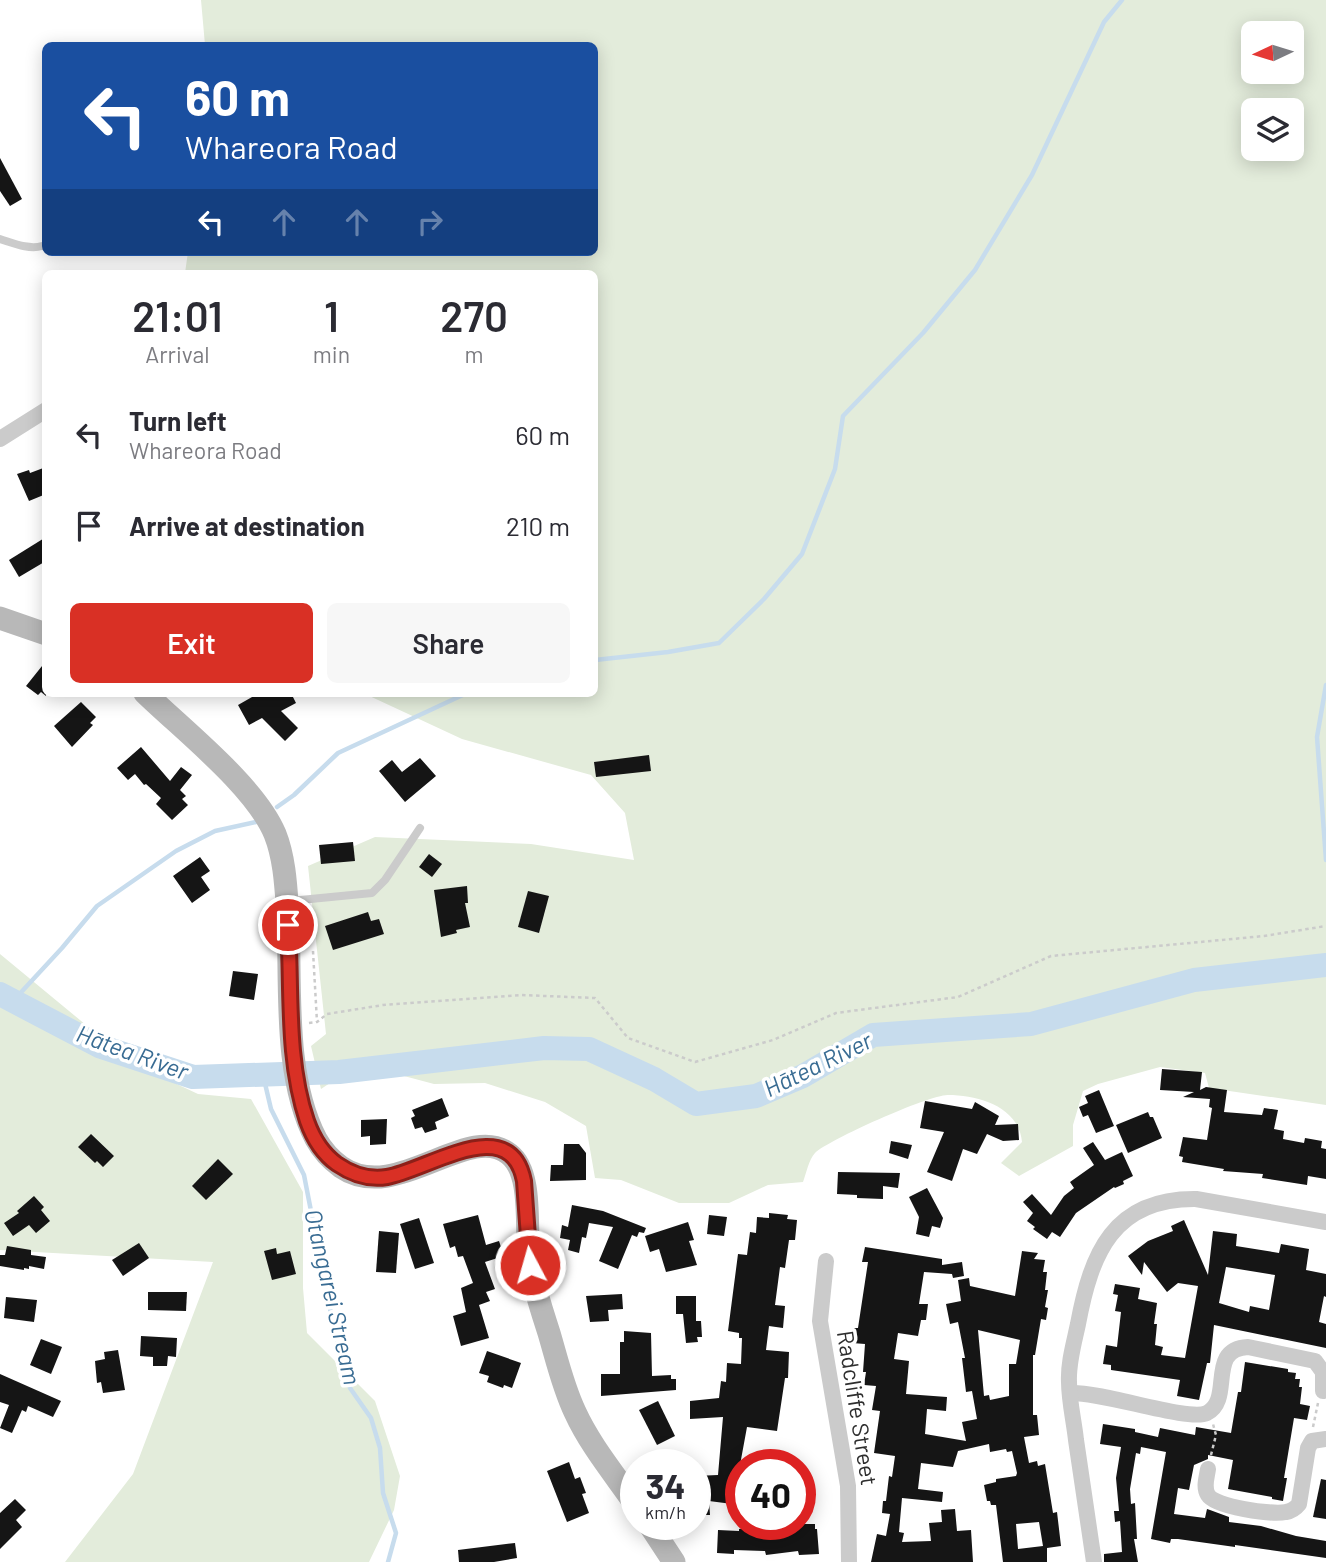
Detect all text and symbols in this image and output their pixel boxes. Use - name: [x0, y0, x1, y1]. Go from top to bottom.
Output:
- north arrow: [1241, 21, 1304, 84]
- map controls: [1241, 21, 1304, 161]
- text: 60 m: [185, 67, 290, 126]
- icon: left: [70, 70, 161, 161]
- button: layers: [1241, 98, 1304, 161]
- text: Whareora Road: [185, 127, 398, 165]
- icon: left: [192, 203, 230, 241]
- icon: ahead: [265, 203, 303, 241]
- icon: ahead: [338, 203, 376, 241]
- icon: right: [411, 203, 449, 241]
- text: 21:01: [132, 290, 223, 340]
- text: 1: [324, 290, 339, 340]
- text: 270: [440, 290, 508, 340]
- text: Arrival: [145, 340, 210, 368]
- text: min: [313, 340, 350, 368]
- text: m: [465, 340, 484, 368]
- text: Turn left: [129, 405, 227, 436]
- icon: left: [70, 416, 108, 454]
- text: 60 m: [515, 419, 570, 450]
- text: Whareora Road: [129, 436, 282, 464]
- icon: arrive: [70, 507, 108, 545]
- text: Arrive at destination: [129, 510, 365, 541]
- text: 210 m: [506, 510, 570, 541]
- button: Exit: [70, 603, 313, 683]
- button: Share: [327, 603, 570, 683]
- pin: [258, 895, 318, 955]
- icon: arrive: [269, 906, 307, 944]
- water label: Hātea River: [73, 1018, 194, 1086]
- water label: Hātea River: [759, 1024, 878, 1102]
- water label: Otangarei Stream: [299, 1206, 368, 1387]
- position arrow: [493, 1228, 567, 1302]
- street label: Radcliffe Street: [832, 1328, 884, 1487]
- speed limit sign: 40: [725, 1449, 816, 1540]
- text: 34: [645, 1464, 686, 1506]
- text: km/h: [645, 1501, 686, 1523]

